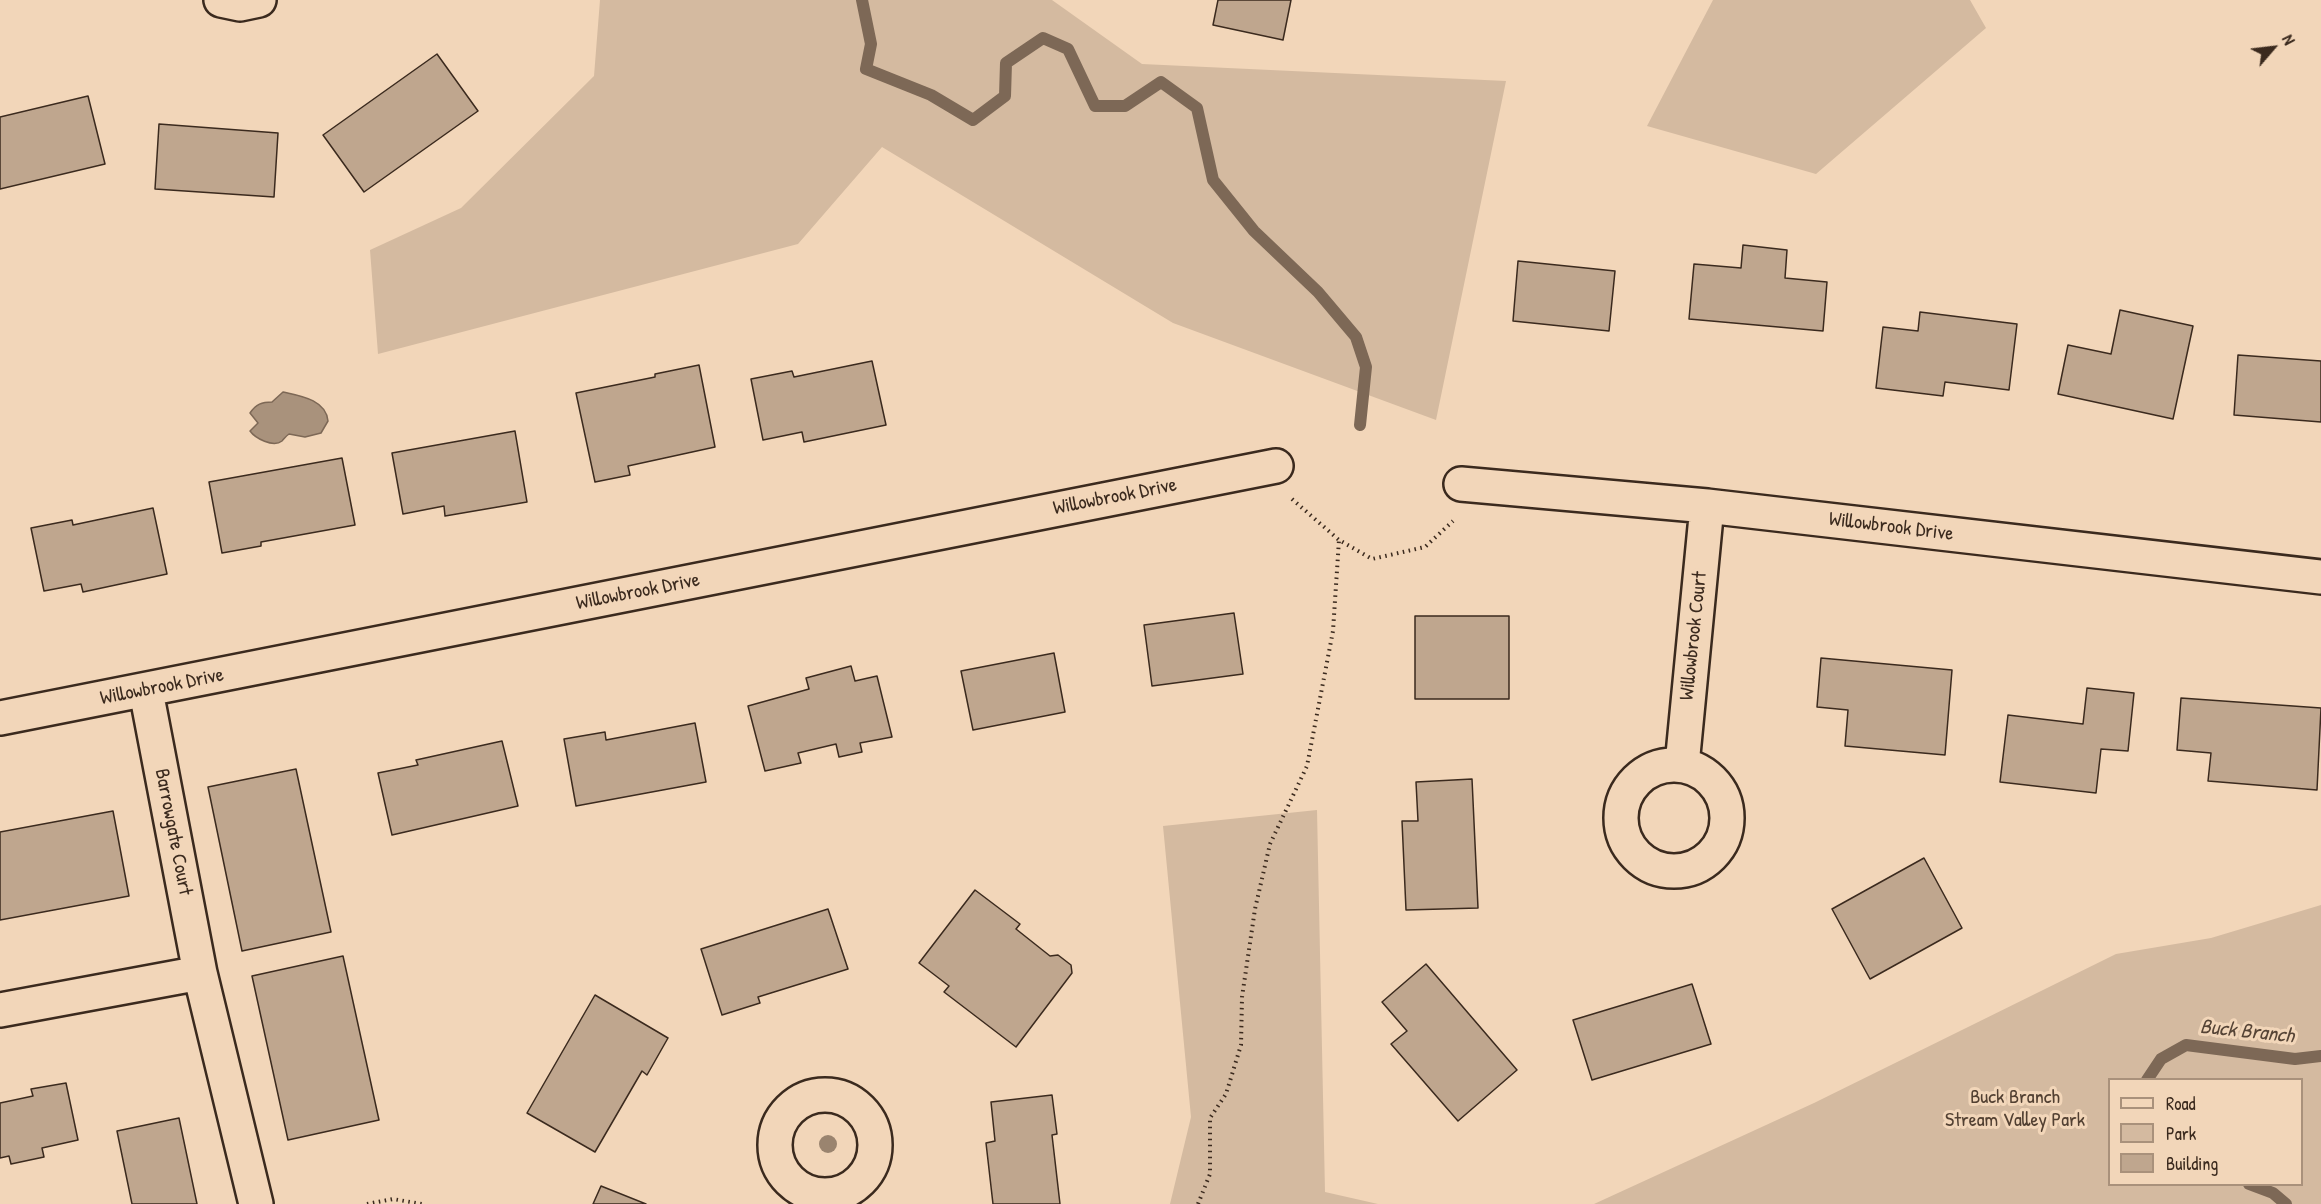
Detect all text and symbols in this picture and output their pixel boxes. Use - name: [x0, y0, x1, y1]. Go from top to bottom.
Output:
- north arrow: [2243, 18, 2303, 78]
- text: N: [2277, 31, 2301, 48]
- street label: Willowbrook Drive: [1051, 473, 1179, 521]
- street label: Willowbrook Drive: [1827, 507, 1955, 547]
- street label: Willowbrook Drive: [574, 568, 702, 616]
- street label: Willowbrook Court: [1675, 570, 1713, 702]
- street label: Willowbrook Drive: [98, 663, 226, 711]
- street label: Barrowgate Court: [149, 767, 197, 897]
- water label: Buck Branch: [2199, 1015, 2295, 1049]
- legend: [2108, 1078, 2303, 1186]
- park label: Buck Branch Stream Valley Park: [1945, 1086, 2085, 1133]
- text: Road: [2166, 1091, 2196, 1116]
- text: Park: [2166, 1121, 2196, 1146]
- text: Building: [2166, 1151, 2218, 1176]

